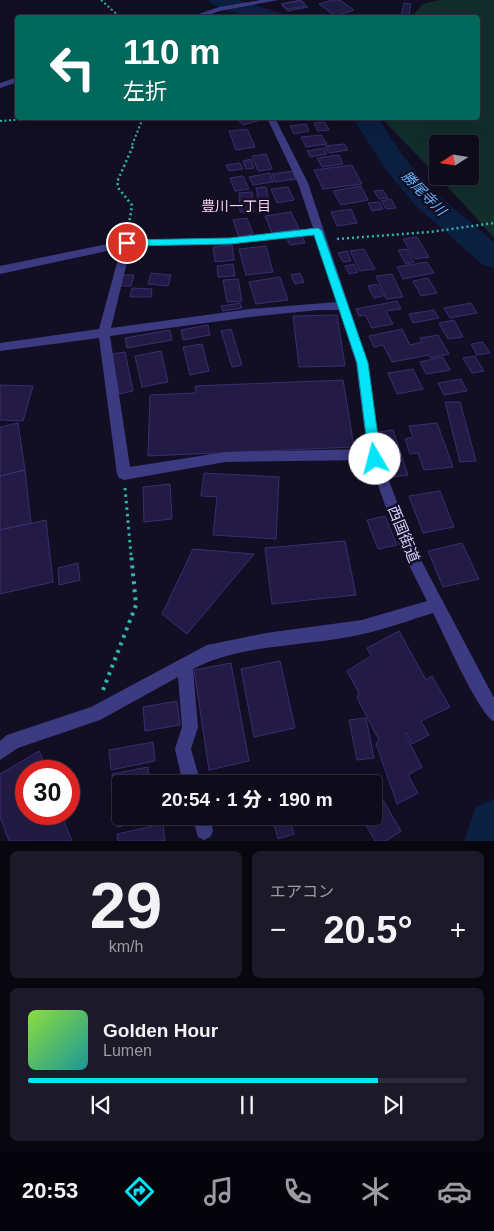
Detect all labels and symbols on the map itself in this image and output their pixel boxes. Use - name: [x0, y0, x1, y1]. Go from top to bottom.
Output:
- north arrow: [429, 135, 479, 185]
- water label: 勝尾寺川: [399, 168, 451, 220]
- district label: 豊川一丁目: [201, 198, 271, 214]
- pin: [106, 222, 148, 264]
- position arrow: [348, 432, 400, 484]
- street label: 西国街道: [385, 503, 423, 565]
- speed limit sign: 30: [15, 760, 80, 825]

